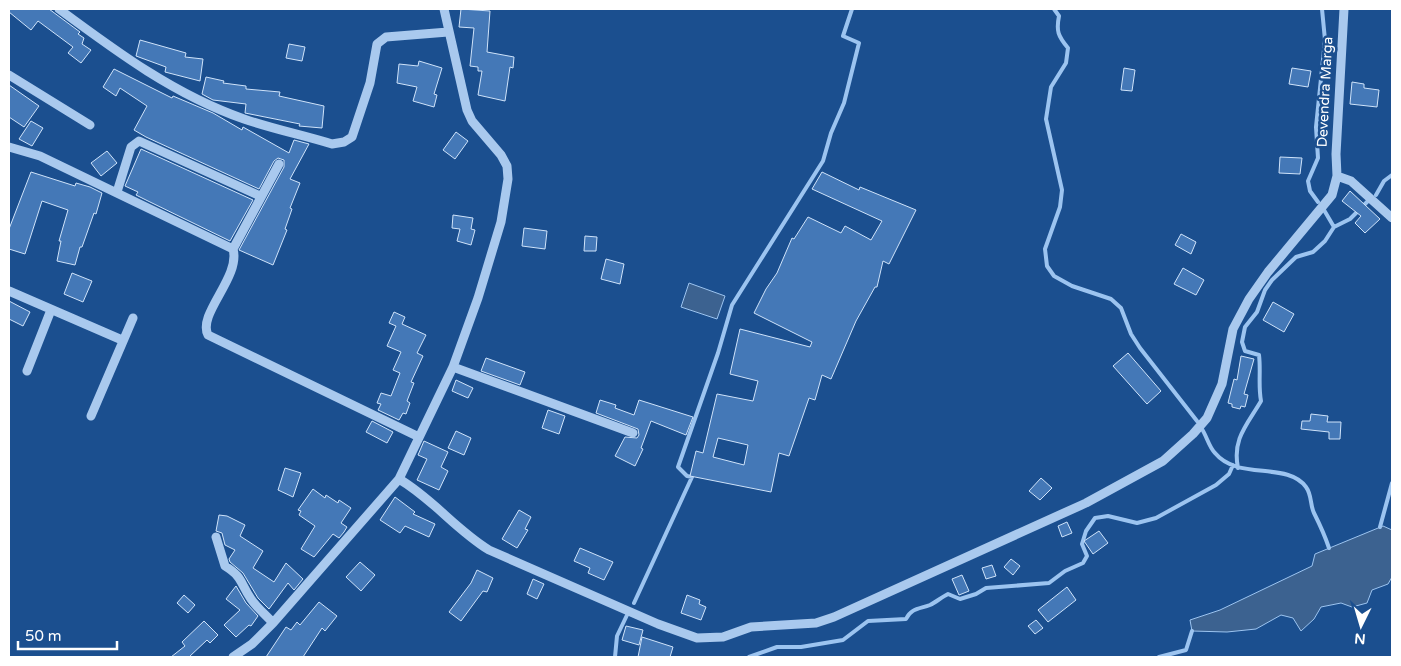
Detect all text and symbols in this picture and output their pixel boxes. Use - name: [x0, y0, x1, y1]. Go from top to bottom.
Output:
- street label: Devendra Marga: [1314, 36, 1336, 148]
- north arrow: [1336, 601, 1386, 651]
- scale bar: [18, 618, 116, 650]
- text: 50 m: [25, 627, 62, 645]
- text: N: [1354, 629, 1366, 647]

